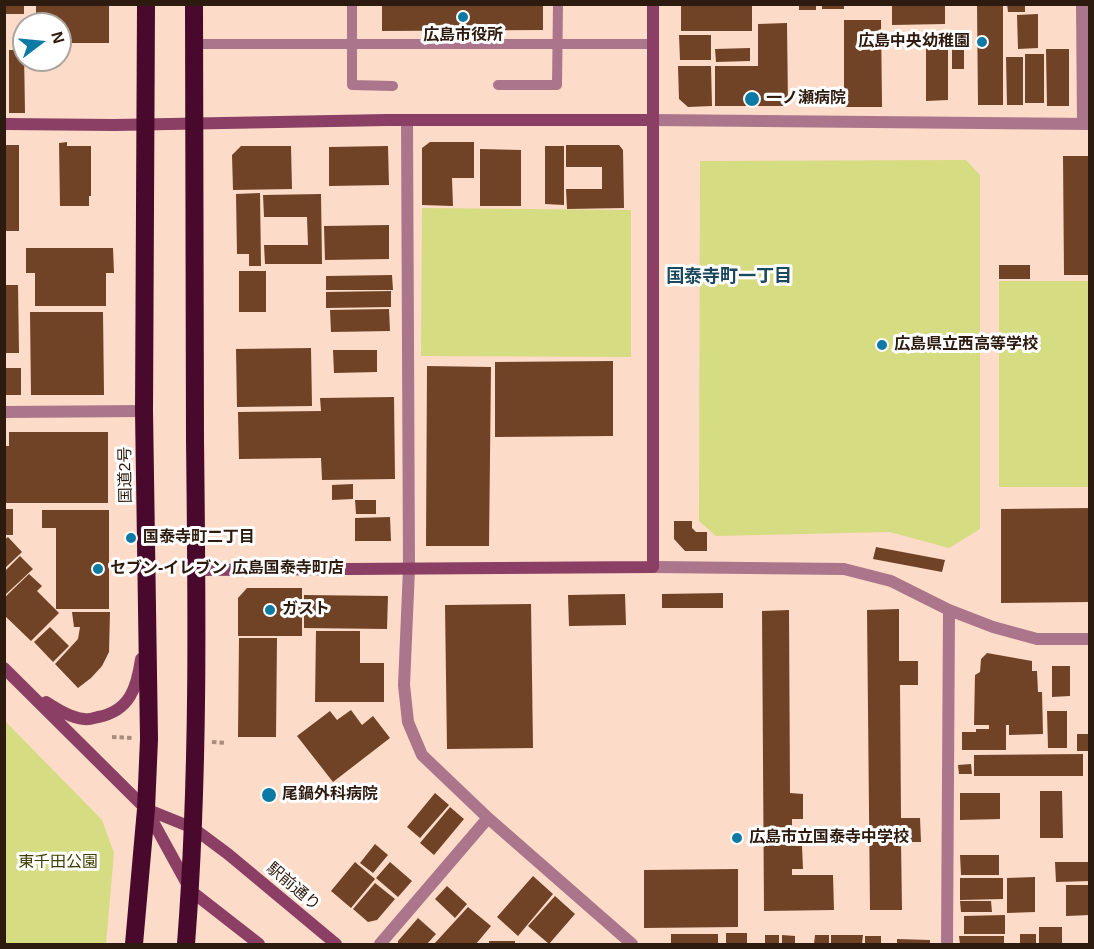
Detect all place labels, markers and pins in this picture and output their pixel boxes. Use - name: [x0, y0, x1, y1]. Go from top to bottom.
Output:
- marker: 広島市役所: [456, 10, 470, 24]
- place label: 広島市役所: [423, 26, 503, 46]
- place label: 広島中央幼稚園: [858, 32, 970, 52]
- marker: 広島中央幼稚園: [975, 35, 989, 49]
- place label: 一ノ瀬病院: [766, 89, 846, 109]
- marker: 一ノ瀬病院: [743, 90, 761, 108]
- place label: 広島県立西高等学校: [894, 335, 1038, 355]
- marker: 広島県立西高等学校: [875, 338, 889, 352]
- place label: 国泰寺町二丁目: [143, 528, 255, 548]
- marker: 国泰寺町二丁目: [124, 531, 138, 545]
- place label: セブン-イレブン 広島国泰寺町店: [110, 559, 344, 579]
- marker: セブン-イレブン 広島国泰寺町店: [91, 562, 105, 576]
- place label: ガスト: [282, 600, 330, 620]
- marker: ガスト: [263, 603, 277, 617]
- place label: 尾鍋外科病院: [282, 785, 378, 805]
- marker: 尾鍋外科病院: [260, 786, 278, 804]
- place label: 広島市立国泰寺中学校: [749, 828, 909, 848]
- marker: 広島市立国泰寺中学校: [730, 831, 744, 845]

